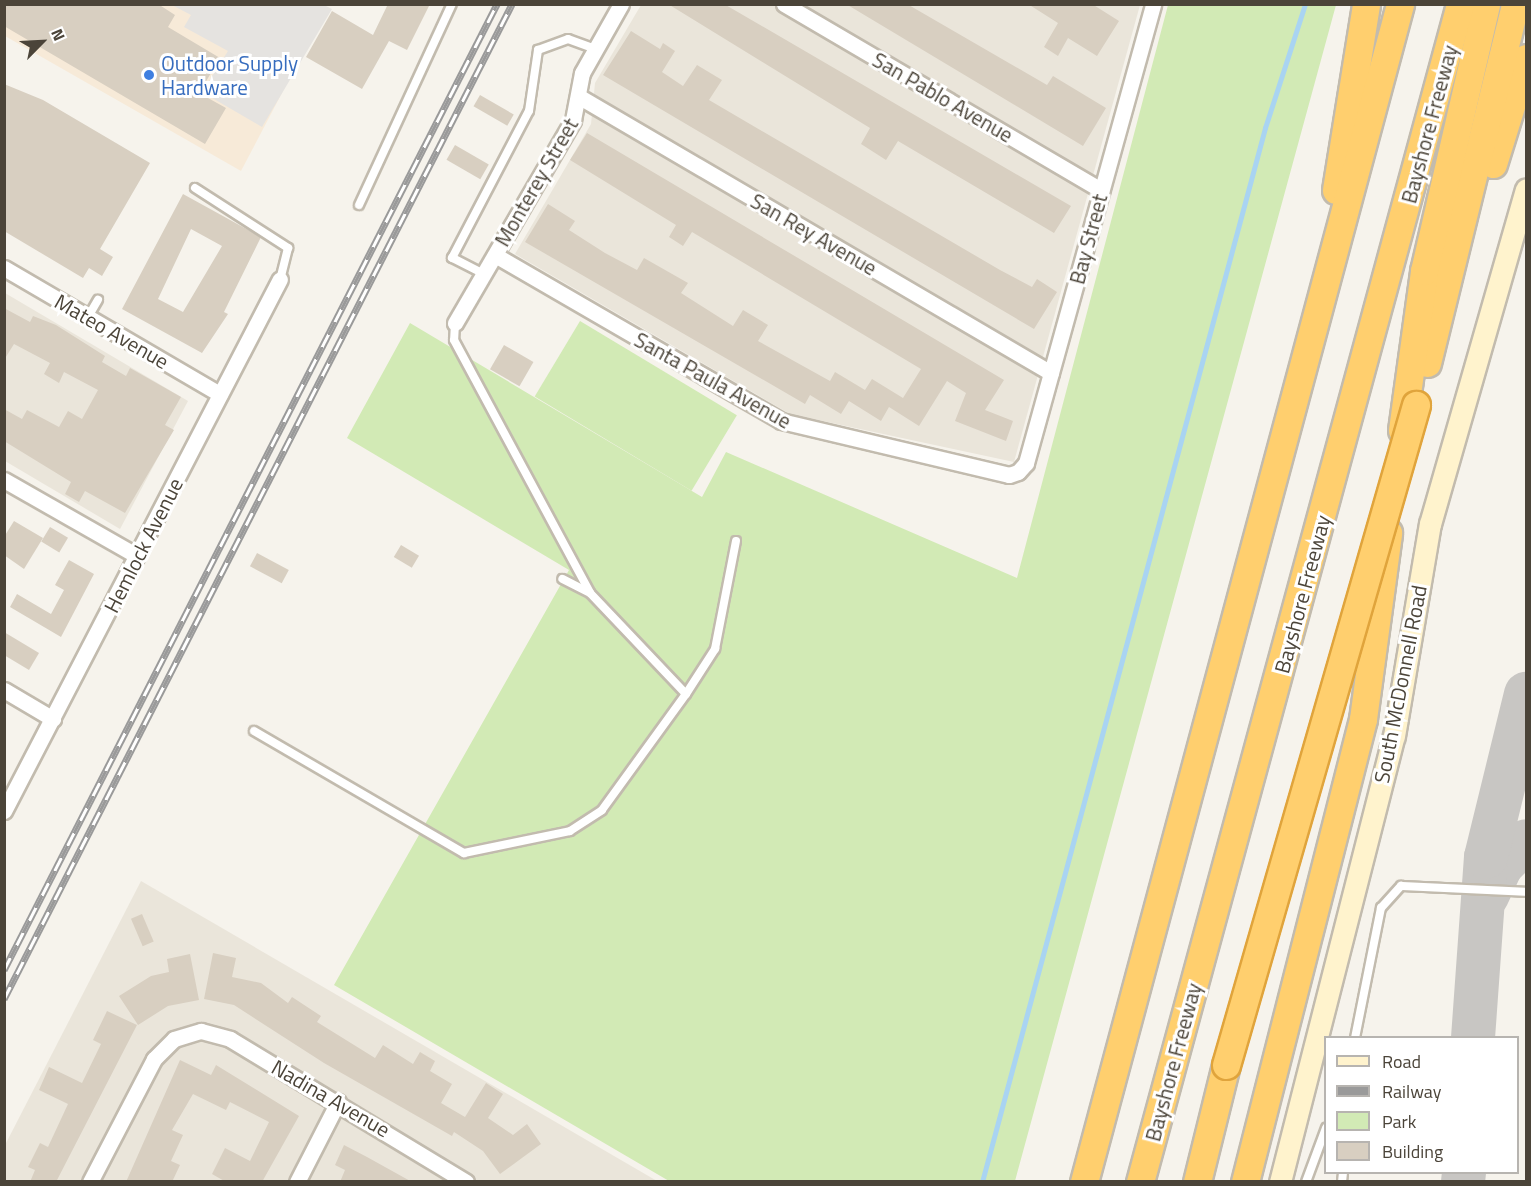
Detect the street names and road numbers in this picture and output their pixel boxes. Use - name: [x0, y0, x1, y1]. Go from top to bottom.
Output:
- street label: Bayshore Freeway: [1396, 42, 1462, 206]
- street label: San Pablo Avenue: [868, 47, 1018, 147]
- street label: Monterey Street: [489, 113, 583, 251]
- street label: San Rey Avenue: [746, 188, 882, 280]
- street label: Bay Street: [1064, 191, 1112, 287]
- street label: Mateo Avenue: [50, 288, 174, 374]
- street label: Santa Paula Avenue: [630, 326, 796, 434]
- street label: Hemlock Avenue: [98, 473, 188, 617]
- street label: Bayshore Freeway: [1269, 512, 1335, 676]
- street label: South McDonnell Road: [1368, 583, 1432, 785]
- street label: Bayshore Freeway: [1140, 980, 1206, 1144]
- street label: Nadina Avenue: [267, 1054, 395, 1142]

